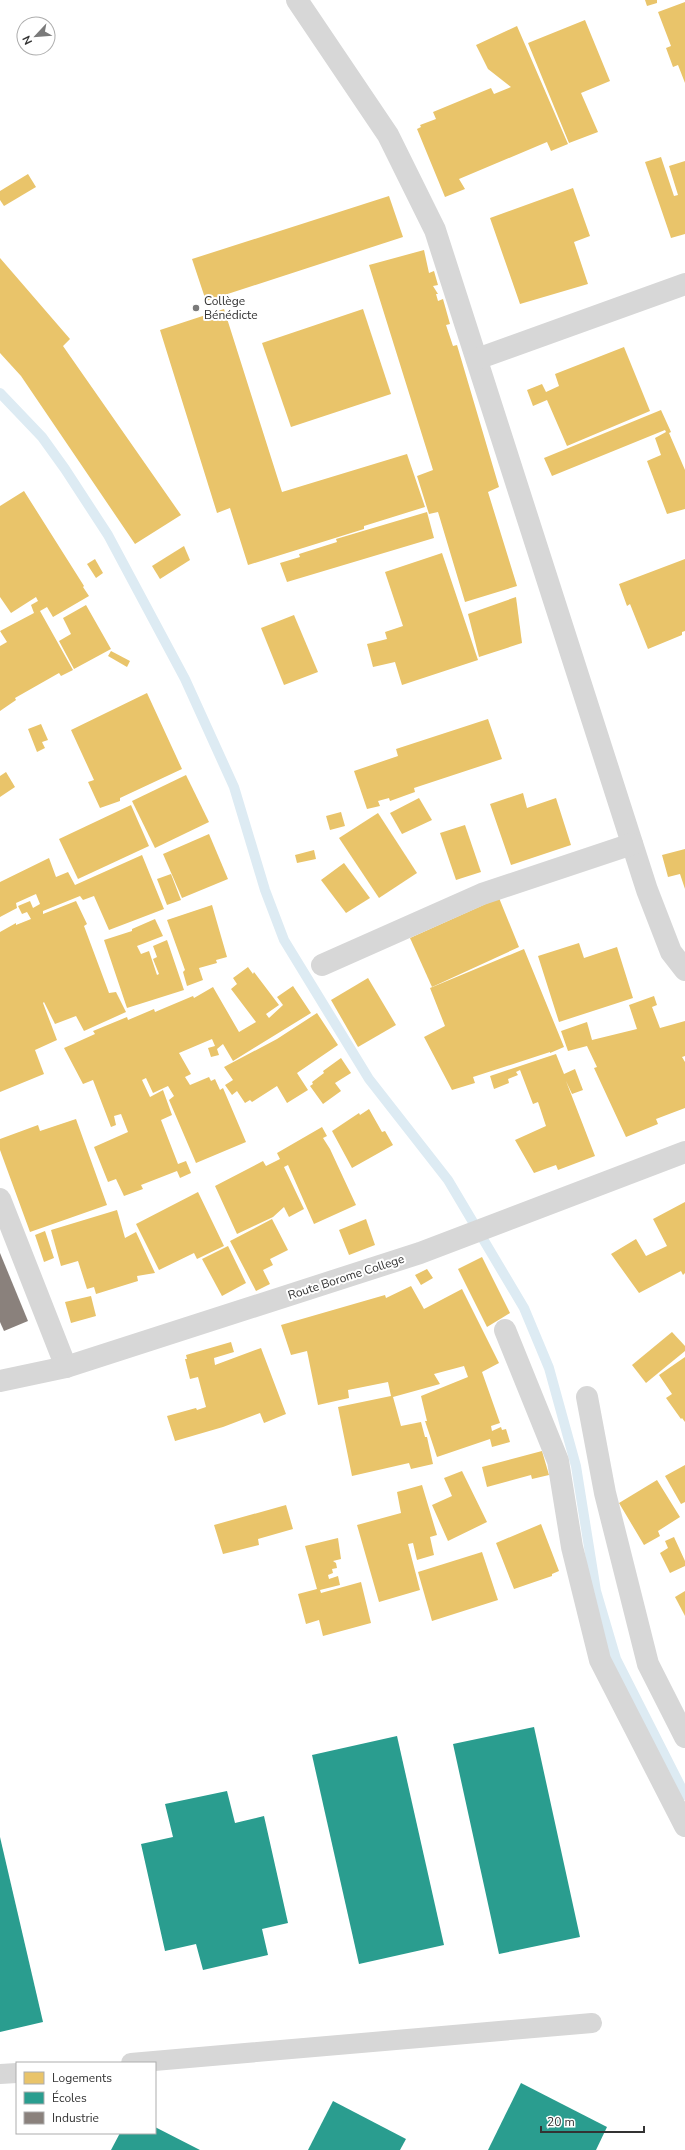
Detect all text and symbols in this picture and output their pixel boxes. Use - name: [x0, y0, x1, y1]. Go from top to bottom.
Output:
- north arrow: [16, 16, 56, 56]
- text: N: [19, 33, 36, 47]
- place label: Collège Bénédicte: [204, 293, 258, 323]
- marker: Collège Bénédicte: [191, 303, 201, 313]
- street label: Route Borome College: [286, 1251, 406, 1303]
- legend: [16, 2062, 156, 2134]
- text: Logements: [52, 2070, 112, 2086]
- text: Écoles: [52, 2090, 87, 2106]
- scale bar: [541, 2108, 644, 2134]
- text: Industrie: [52, 2110, 99, 2126]
- text: 20 m: [547, 2114, 575, 2130]

